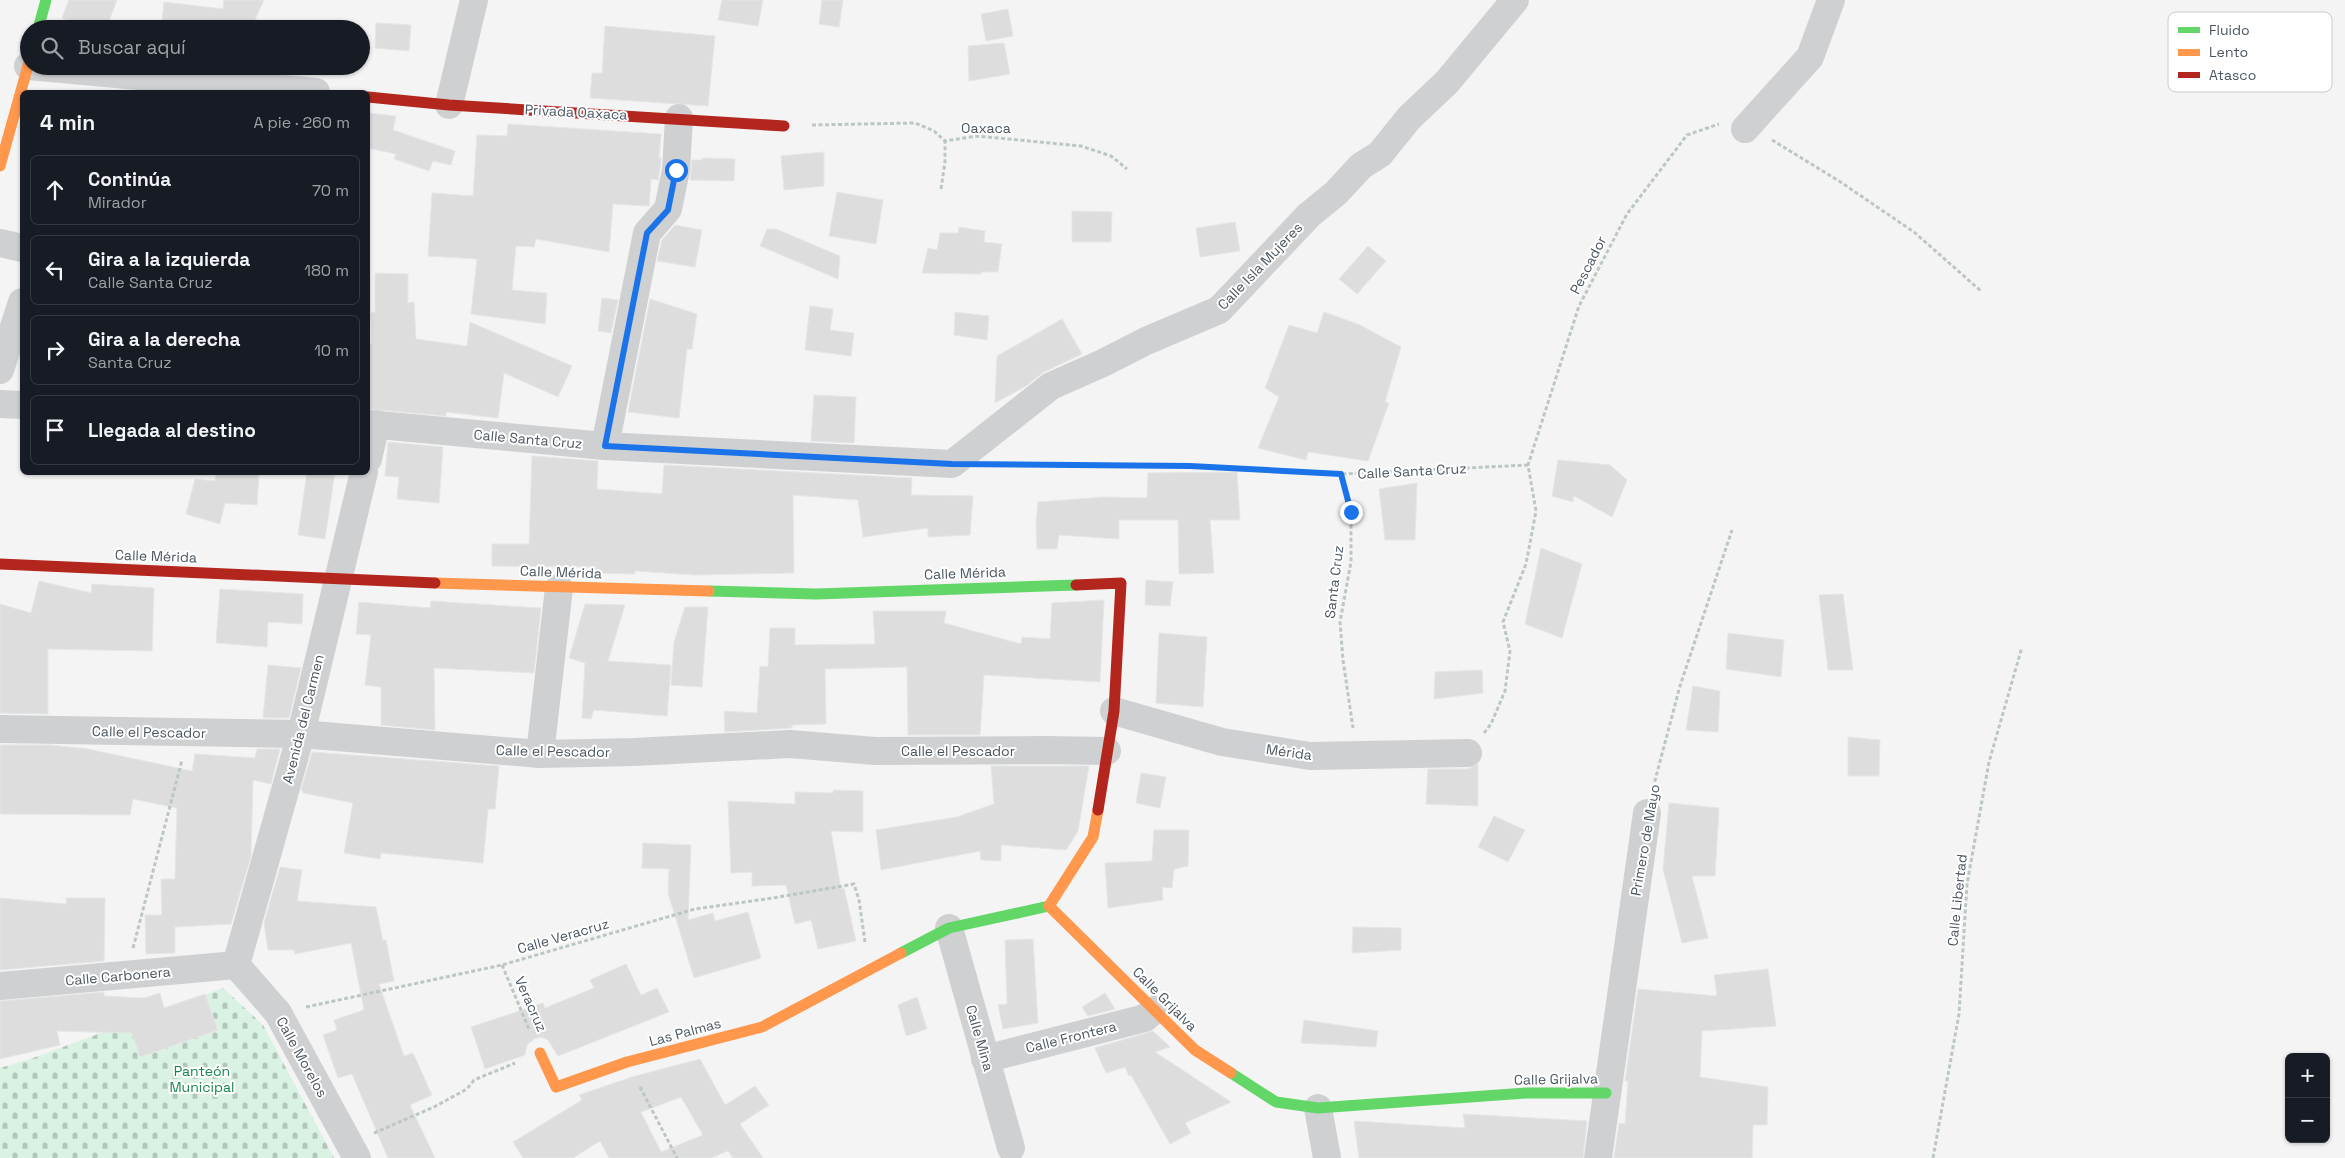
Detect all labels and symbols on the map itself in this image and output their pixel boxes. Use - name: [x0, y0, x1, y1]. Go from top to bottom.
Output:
- legend: [2168, 12, 2332, 92]
- text: Fluido: [2209, 21, 2250, 39]
- text: Lento: [2209, 43, 2248, 61]
- text: Atasco: [2209, 66, 2256, 84]
- street label: Privada Oaxaca: [524, 100, 628, 124]
- street label: Oaxaca: [961, 119, 1011, 137]
- route start: [665, 159, 688, 182]
- street label: Calle Isla Mujeres: [1214, 218, 1306, 314]
- street label: Pescador: [1566, 233, 1610, 297]
- street label: Calle Santa Cruz: [473, 425, 583, 453]
- street label: Calle Santa Cruz: [1357, 459, 1467, 483]
- route end: [1340, 501, 1363, 524]
- street label: Santa Cruz: [1321, 545, 1347, 619]
- street label: Calle Mérida: [115, 546, 197, 566]
- street label: Calle Mérida: [520, 562, 602, 582]
- street label: Calle Mérida: [924, 563, 1006, 583]
- street label: Avenida del Carmen: [278, 653, 328, 785]
- street label: Calle el Pescador: [92, 722, 206, 742]
- street label: Mérida: [1265, 740, 1313, 764]
- street label: Calle el Pescador: [496, 741, 610, 761]
- street label: Calle el Pescador: [901, 742, 1015, 760]
- street label: Primero de Mayo: [1626, 783, 1664, 897]
- street label: Calle Libertad: [1943, 853, 1971, 947]
- street label: Calle Veracruz: [515, 914, 611, 958]
- street label: Calle Carbonera: [65, 962, 171, 990]
- street label: Calle Grijalva: [1129, 963, 1201, 1035]
- street label: Veracruz: [511, 973, 551, 1035]
- street label: Calle Mina: [962, 1003, 998, 1073]
- street label: Calle Morelos: [272, 1014, 332, 1100]
- street label: Las Palmas: [647, 1014, 723, 1050]
- street label: Calle Frontera: [1024, 1017, 1118, 1057]
- park label: Panteón Municipal: [170, 1062, 235, 1096]
- street label: Calle Grijalva: [1514, 1069, 1598, 1089]

